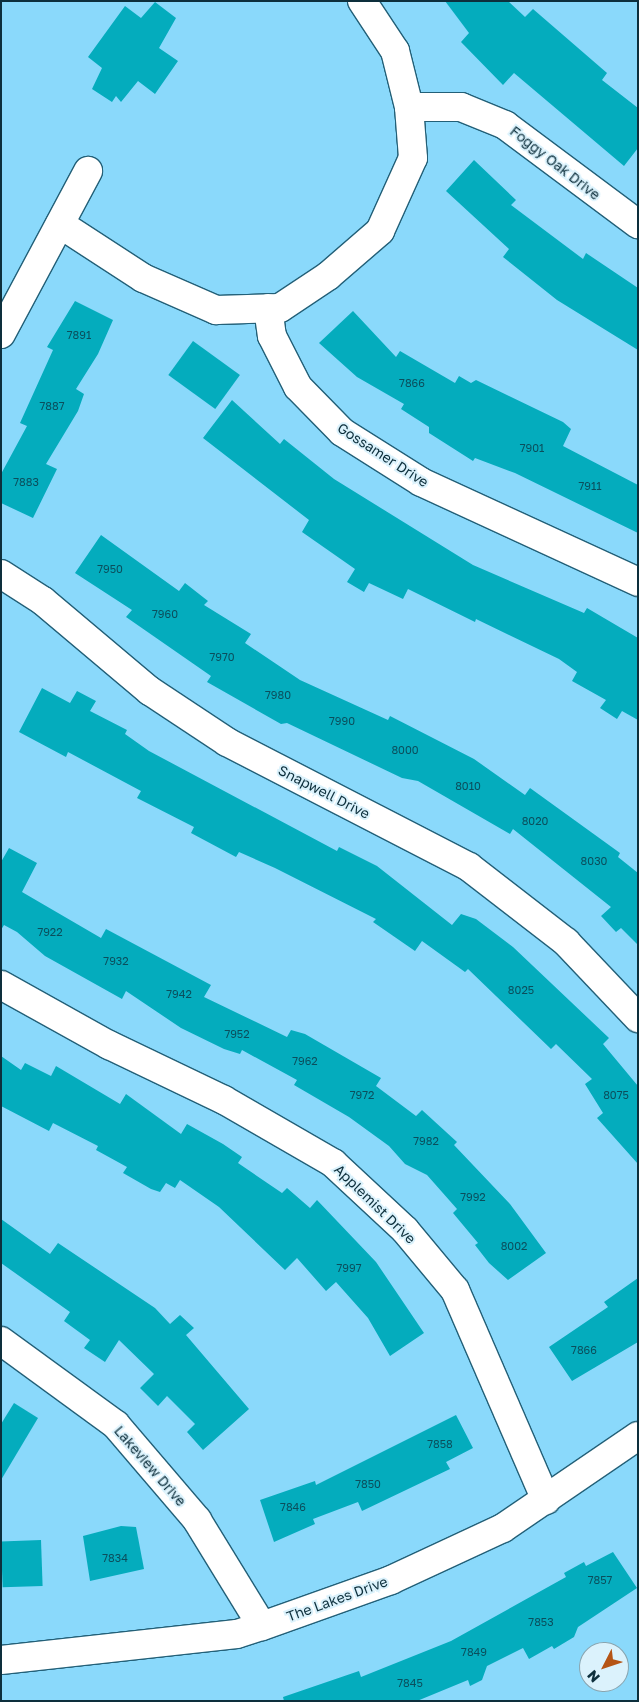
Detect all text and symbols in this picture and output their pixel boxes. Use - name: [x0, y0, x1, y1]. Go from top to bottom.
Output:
- street label: Foggy Oak Drive: [507, 123, 603, 203]
- house number: 7891: [67, 328, 91, 342]
- house number: 7866: [399, 376, 425, 390]
- house number: 7887: [39, 399, 65, 413]
- street label: Gossamer Drive: [334, 419, 432, 491]
- house number: 7901: [520, 441, 544, 455]
- house number: 7883: [13, 475, 39, 489]
- house number: 7911: [578, 479, 602, 493]
- house number: 7950: [97, 562, 123, 576]
- house number: 7960: [152, 607, 178, 621]
- house number: 7970: [209, 650, 235, 664]
- house number: 7980: [265, 688, 291, 702]
- house number: 7990: [329, 714, 355, 728]
- house number: 8000: [391, 743, 419, 757]
- street label: Snapwell Drive: [275, 762, 373, 822]
- house number: 8010: [455, 779, 481, 793]
- house number: 8020: [522, 814, 548, 828]
- house number: 8030: [581, 854, 607, 868]
- house number: 7922: [37, 925, 63, 939]
- house number: 7932: [103, 954, 129, 968]
- house number: 8025: [508, 983, 534, 997]
- house number: 7942: [166, 987, 192, 1001]
- house number: 7952: [224, 1027, 250, 1041]
- house number: 7962: [292, 1054, 318, 1068]
- house number: 7972: [350, 1088, 374, 1102]
- house number: 8075: [603, 1088, 629, 1102]
- house number: 7982: [413, 1134, 439, 1148]
- street label: Applemist Drive: [331, 1161, 419, 1247]
- house number: 7992: [460, 1190, 486, 1204]
- house number: 8002: [501, 1239, 527, 1253]
- house number: 7997: [337, 1261, 361, 1275]
- house number: 7866: [571, 1343, 597, 1357]
- street label: Lakeview Drive: [111, 1423, 189, 1509]
- house number: 7858: [427, 1437, 453, 1451]
- house number: 7850: [355, 1477, 381, 1491]
- house number: 7846: [280, 1500, 306, 1514]
- house number: 7834: [102, 1551, 128, 1565]
- street label: The Lakes Drive: [284, 1573, 390, 1625]
- house number: 7857: [588, 1573, 612, 1587]
- house number: 7853: [528, 1615, 554, 1629]
- north arrow: [579, 1642, 629, 1692]
- house number: 7849: [461, 1645, 487, 1659]
- text: N: [583, 1667, 603, 1686]
- house number: 7845: [397, 1676, 423, 1690]

